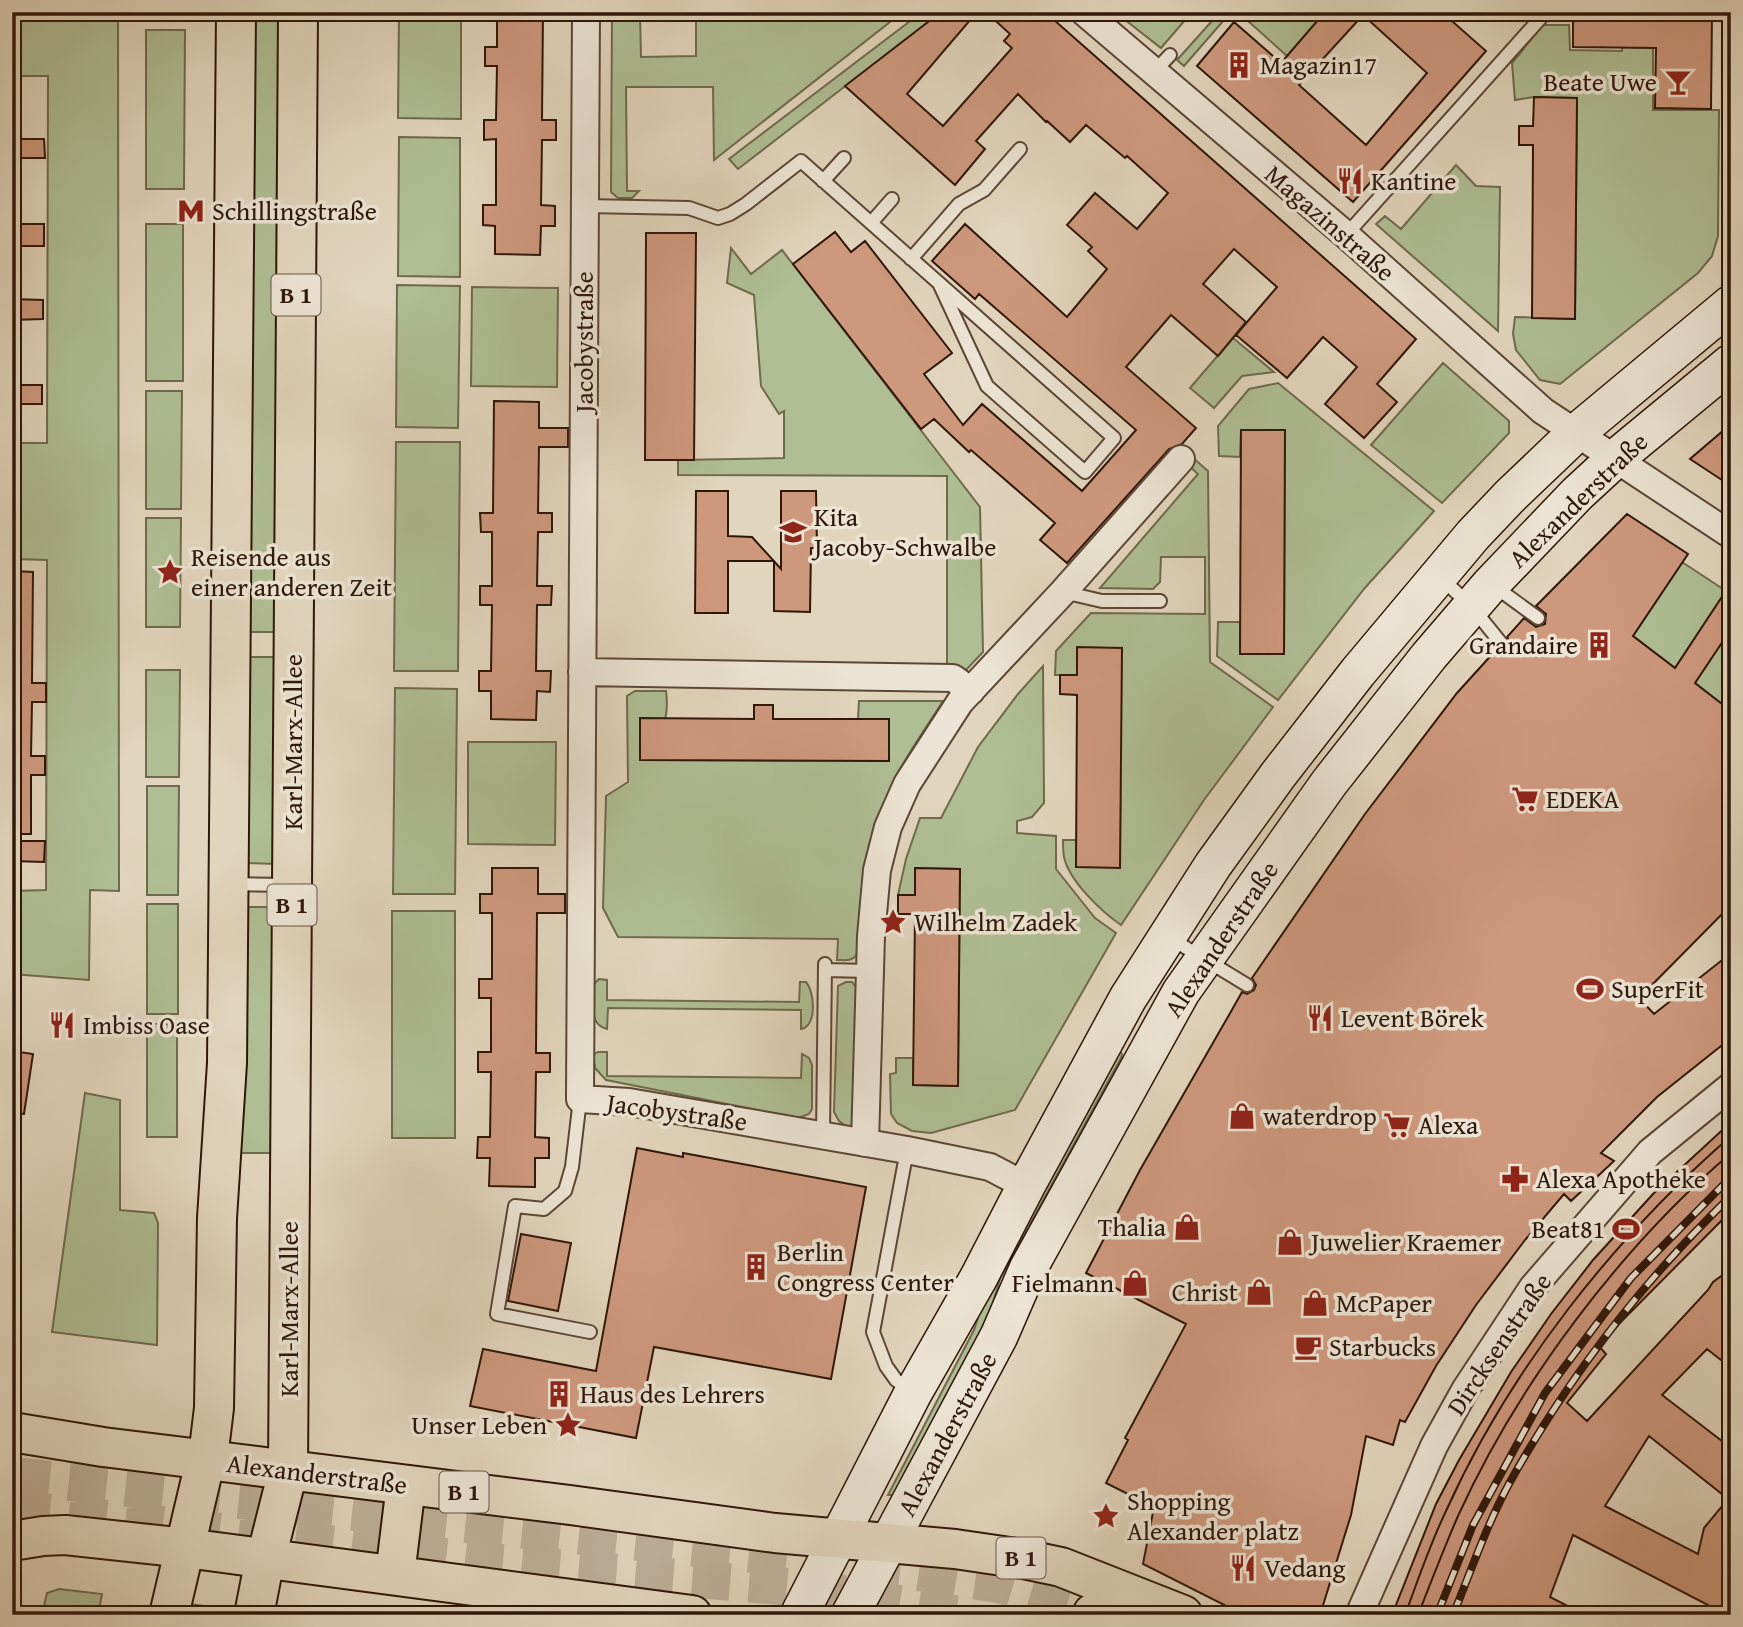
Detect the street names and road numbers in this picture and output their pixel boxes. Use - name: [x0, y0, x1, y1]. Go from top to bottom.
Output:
- street label: Magazinstraße: [1256, 155, 1404, 290]
- street label: Jacobystraße: [564, 271, 603, 416]
- road number: B 1: [272, 274, 320, 316]
- street label: Alexanderstraße: [1499, 423, 1656, 577]
- street label: Karl-Marx-Allee: [273, 654, 312, 830]
- street label: Alexanderstraße: [1154, 853, 1287, 1025]
- road number: B 1: [268, 884, 316, 925]
- street label: Jacobystraße: [601, 1082, 750, 1141]
- street label: Karl-Marx-Allee: [269, 1221, 308, 1397]
- street label: Dircksenstraße: [1436, 1265, 1561, 1423]
- street label: Alexanderstraße: [887, 1344, 1006, 1523]
- street label: Alexanderstraße: [225, 1443, 410, 1504]
- road number: B 1: [440, 1472, 489, 1512]
- road number: B 1: [996, 1538, 1046, 1578]

